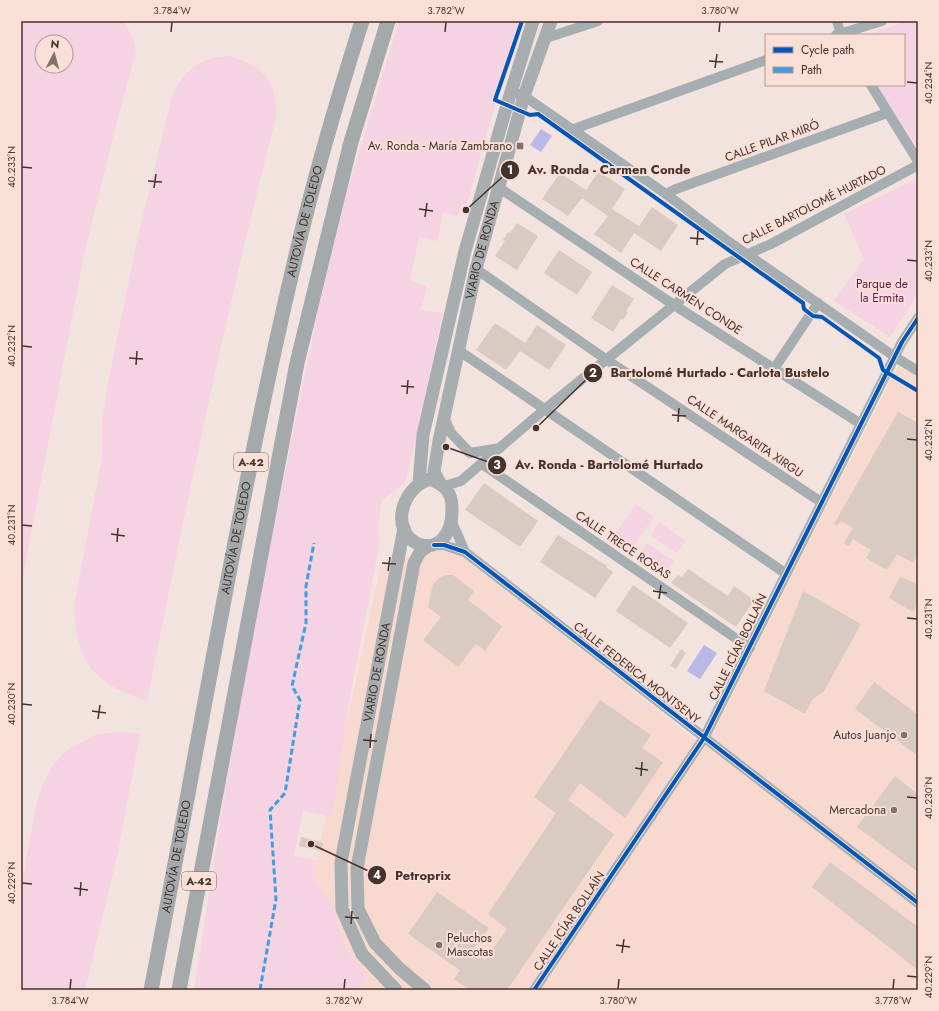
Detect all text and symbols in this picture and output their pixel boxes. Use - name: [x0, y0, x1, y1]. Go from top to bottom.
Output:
- text: 3.784°W: [153, 3, 191, 18]
- text: 3.782°W: [427, 3, 465, 18]
- text: 3.780°W: [701, 3, 739, 18]
- north arrow: [34, 34, 74, 74]
- legend: [765, 34, 905, 86]
- text: N: [50, 36, 60, 52]
- text: Cycle path: [801, 41, 854, 59]
- text: Path: [801, 61, 822, 79]
- text: 40.234°N: [921, 62, 936, 104]
- street label: CALLE PILAR MIRÓ: [722, 116, 822, 166]
- place label: Av. Ronda - María Zambrano: [368, 137, 512, 155]
- marker: Av. Ronda - María Zambrano: [515, 141, 525, 151]
- text: 40.233°N: [4, 146, 19, 188]
- callout: Av. Ronda - Carmen Conde: [500, 157, 699, 182]
- text: Av. Ronda - Carmen Conde: [526, 160, 691, 179]
- text: 1: [507, 161, 513, 179]
- street label: CALLE BARTOLOMÉ HURTADO: [739, 161, 889, 249]
- street label: AUTOVÍA DE TOLEDO: [282, 164, 327, 279]
- street label: VIARIO DE RONDA: [461, 198, 504, 301]
- text: 40.233°N: [921, 240, 936, 282]
- street label: CALLE CARMEN CONDE: [626, 253, 746, 339]
- park label: Parque de la Ermita: [856, 275, 908, 307]
- text: 40.232°N: [4, 325, 19, 367]
- callout: Bartolomé Hurtado - Carlota Bustelo: [583, 360, 838, 385]
- text: Bartolomé Hurtado - Carlota Bustelo: [610, 363, 830, 382]
- text: 2: [589, 364, 597, 382]
- street label: CALLE MARGARITA XIRGU: [683, 390, 807, 482]
- text: 40.232°N: [921, 419, 936, 461]
- callout: Av. Ronda - Bartolomé Hurtado: [487, 452, 712, 477]
- road number: A-42: [234, 453, 268, 471]
- text: Av. Ronda - Bartolomé Hurtado: [514, 455, 703, 474]
- text: 3: [493, 456, 501, 474]
- street label: AUTOVÍA DE TOLEDO: [216, 480, 256, 596]
- text: 40.231°N: [4, 504, 19, 546]
- street label: CALLE TRECE ROSAS: [572, 506, 675, 584]
- street label: CALLE ICÍAR BOLLAÍN: [704, 591, 772, 703]
- text: 40.231°N: [921, 598, 936, 640]
- street label: CALLE FEDERICA MONTSENY: [570, 618, 705, 729]
- street label: VIARIO DE RONDA: [359, 621, 395, 724]
- text: 40.230°N: [4, 683, 19, 725]
- place label: Autos Juanjo: [833, 726, 896, 744]
- marker: Autos Juanjo: [899, 730, 909, 740]
- text: 40.230°N: [921, 777, 936, 819]
- street label: AUTOVÍA DE TOLEDO: [157, 798, 196, 914]
- place label: Mercadona: [829, 801, 886, 819]
- marker: Mercadona: [889, 805, 899, 815]
- text: 40.229°N: [4, 862, 19, 904]
- callout: Petroprix: [367, 862, 459, 887]
- text: 4: [373, 866, 381, 884]
- text: Petroprix: [395, 866, 451, 885]
- street label: CALLE ICÍAR BOLLAÍN: [529, 868, 609, 974]
- road number: A-42: [182, 872, 216, 890]
- place label: Peluchos Mascotas: [447, 929, 493, 961]
- marker: Peluchos Mascotas: [434, 940, 444, 950]
- text: 40.229°N: [921, 956, 936, 998]
- text: 3.784°W: [51, 993, 89, 1008]
- text: 3.782°W: [325, 993, 363, 1008]
- text: 3.780°W: [599, 993, 637, 1008]
- text: 3.778°W: [875, 993, 912, 1008]

